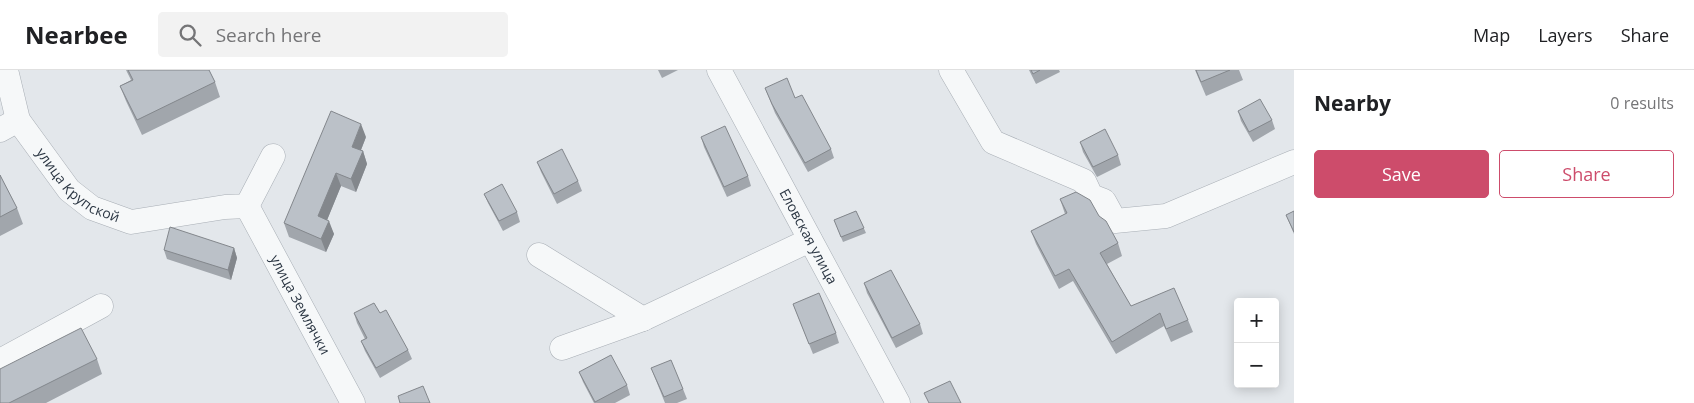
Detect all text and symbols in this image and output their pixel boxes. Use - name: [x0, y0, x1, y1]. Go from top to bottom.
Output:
- search box: [158, 12, 508, 57]
- text: Nearbee: [25, 18, 128, 51]
- icon: search: [176, 21, 204, 49]
- text: Search here: [216, 22, 322, 48]
- text: Map: [1473, 23, 1510, 47]
- text: Layers: [1538, 23, 1593, 47]
- text: Share: [1621, 23, 1669, 47]
- text: Nearby: [1314, 89, 1391, 117]
- text: 0 results: [1610, 92, 1674, 114]
- street label: улица Крупской: [32, 144, 123, 226]
- button: Save: [1314, 150, 1489, 198]
- button: Share: [1499, 150, 1674, 198]
- street label: Еловская улица: [775, 185, 842, 287]
- street label: улица Землячки: [266, 251, 335, 358]
- map controls: [1234, 298, 1279, 388]
- button: +: [1234, 298, 1279, 343]
- button: −: [1234, 343, 1279, 388]

